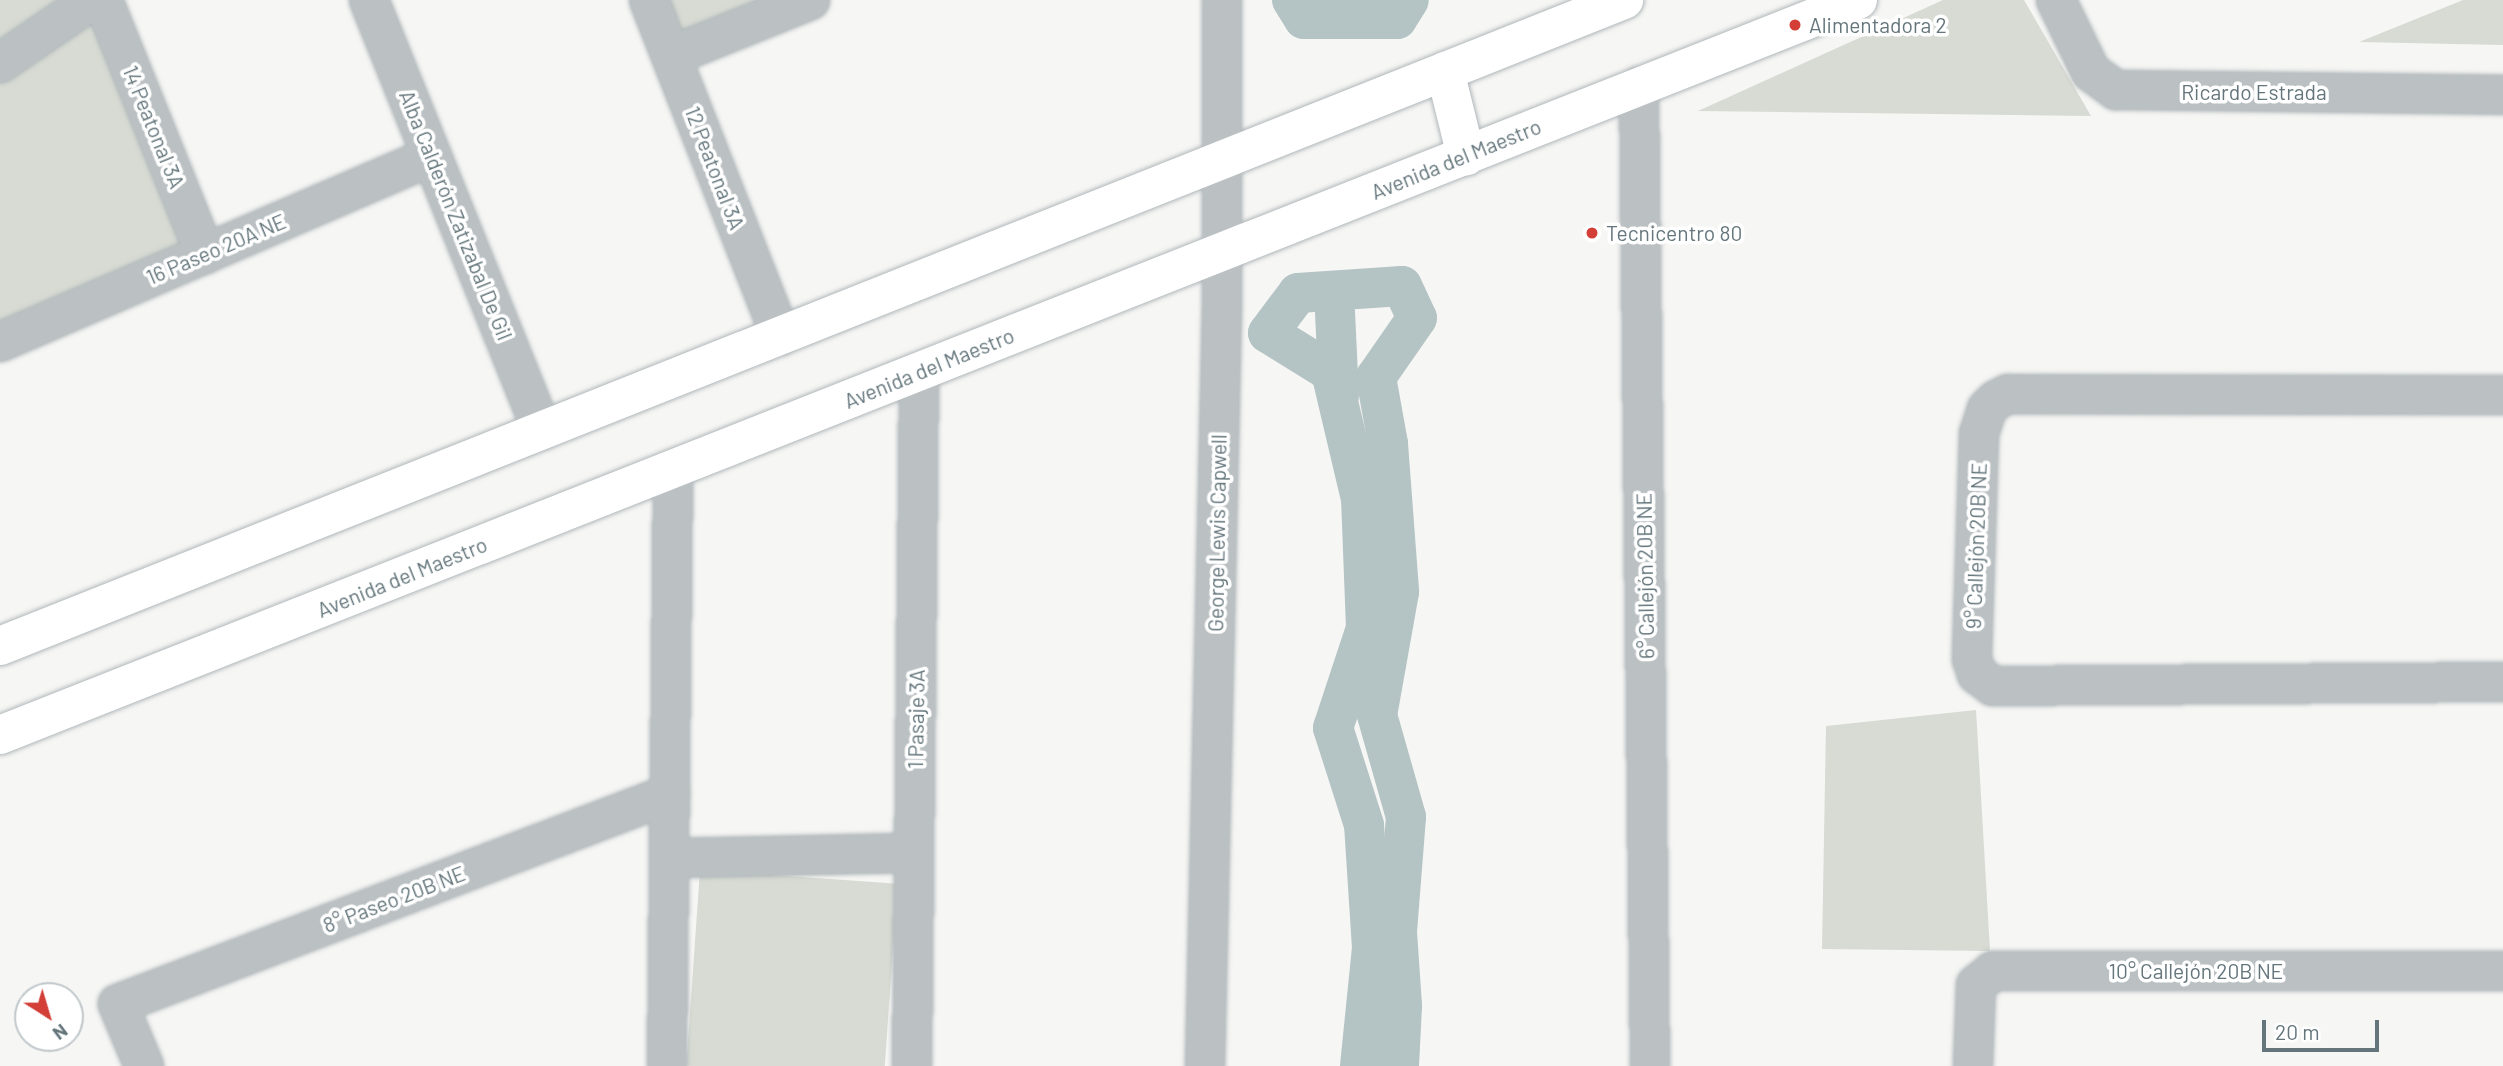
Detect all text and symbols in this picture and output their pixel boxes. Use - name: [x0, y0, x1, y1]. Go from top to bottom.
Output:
- place label: Alimentadora 2: [1809, 12, 1947, 38]
- marker: Alimentadora 2: [1787, 17, 1803, 33]
- street label: 14 Peatonal 3A: [118, 62, 190, 192]
- street label: Ricardo Estrada: [2181, 79, 2327, 105]
- street label: Alba Calderón Zatizabal De Gil: [394, 86, 518, 344]
- street label: 12 Peatonal 3A: [680, 103, 750, 233]
- street label: Avenida del Maestro: [1367, 113, 1545, 205]
- street label: 16 Paseo 20A NE: [142, 208, 290, 290]
- place label: Tecnicentro 80: [1606, 220, 1742, 246]
- marker: Tecnicentro 80: [1584, 225, 1600, 241]
- street label: Avenida del Maestro: [840, 322, 1018, 414]
- street label: George Lewis Capwell: [1203, 434, 1231, 632]
- street label: 9° Callejón 20B NE: [1961, 462, 1991, 630]
- street label: 6° Callejón 20B NE: [1631, 493, 1659, 659]
- street label: Avenida del Maestro: [313, 531, 491, 623]
- street label: 1 Pasaje 3A: [903, 669, 929, 769]
- street label: 8° Paseo 20B NE: [319, 860, 469, 938]
- street label: 10° Callejón 20B NE: [2109, 958, 2283, 984]
- north arrow: [14, 982, 84, 1052]
- scale bar: [2265, 1006, 2382, 1050]
- text: 20 m: [2275, 1019, 2320, 1044]
- text: N: [49, 1020, 73, 1046]

